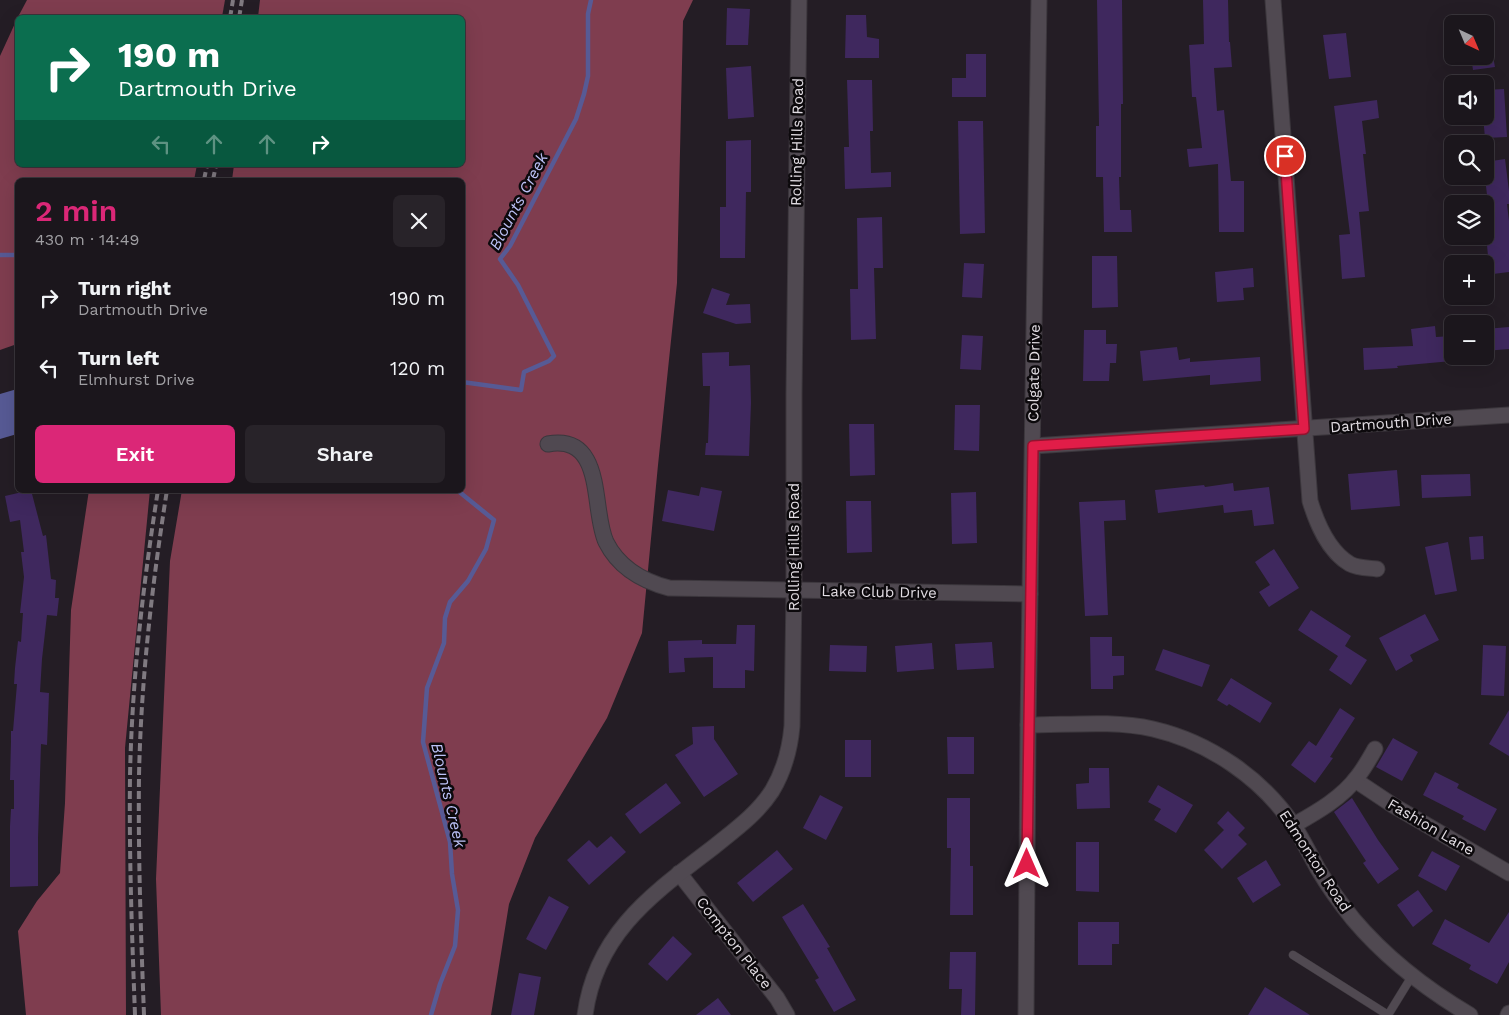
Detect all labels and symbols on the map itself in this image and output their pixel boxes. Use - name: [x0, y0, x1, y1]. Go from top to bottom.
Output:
- north arrow: [1444, 15, 1494, 65]
- street label: Rolling Hills Road: [787, 78, 807, 206]
- pin: [1264, 135, 1306, 177]
- water label: Blounts Creek: [485, 148, 553, 253]
- street label: Colgate Drive: [1024, 324, 1044, 422]
- street label: Dartmouth Drive: [1330, 410, 1452, 436]
- street label: Rolling Hills Road: [785, 483, 803, 611]
- street label: Lake Club Drive: [821, 582, 937, 602]
- water label: Blounts Creek: [427, 741, 470, 851]
- street label: Fashion Lane: [1385, 795, 1477, 859]
- street label: Edmonton Road: [1275, 807, 1355, 915]
- position arrow: [1000, 837, 1052, 889]
- street label: Compton Place: [692, 893, 776, 993]

